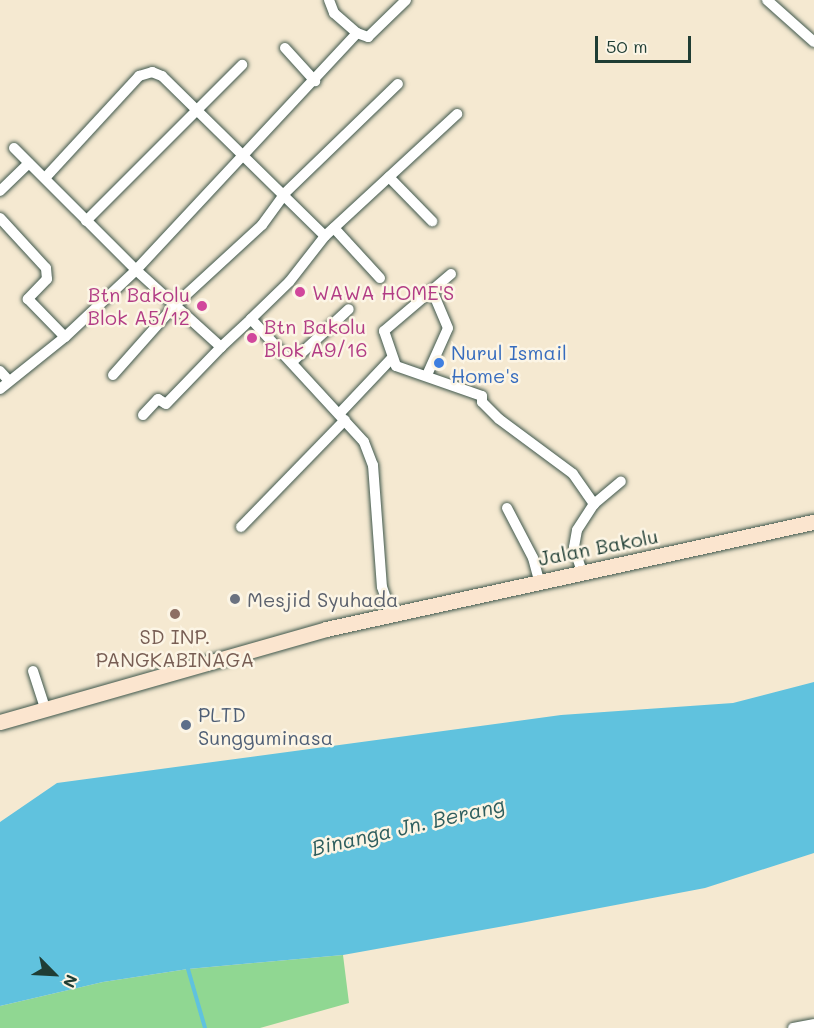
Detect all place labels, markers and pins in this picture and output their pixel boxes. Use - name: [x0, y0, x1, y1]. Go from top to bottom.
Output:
- place label: WAWA HOME'S: [312, 280, 454, 304]
- place label: Btn Bakolu Blok A5/12: [88, 282, 190, 329]
- marker: WAWA HOME'S: [293, 285, 307, 299]
- marker: Btn Bakolu Blok A5/12: [195, 299, 209, 313]
- place label: Btn Bakolu Blok A9/16: [264, 314, 367, 361]
- marker: Btn Bakolu Blok A9/16: [245, 331, 259, 345]
- place label: Nurul Ismail Home's: [451, 340, 567, 387]
- marker: Nurul Ismail Home's: [432, 356, 446, 370]
- place label: Mesjid Syuhada: [247, 587, 398, 611]
- marker: Mesjid Syuhada: [228, 592, 242, 606]
- marker: SD INP. PANGKABINAGA: [168, 607, 182, 621]
- place label: SD INP. PANGKABINAGA: [96, 624, 254, 671]
- place label: PLTD Sungguminasa: [198, 702, 333, 749]
- marker: PLTD Sungguminasa: [179, 718, 193, 732]

